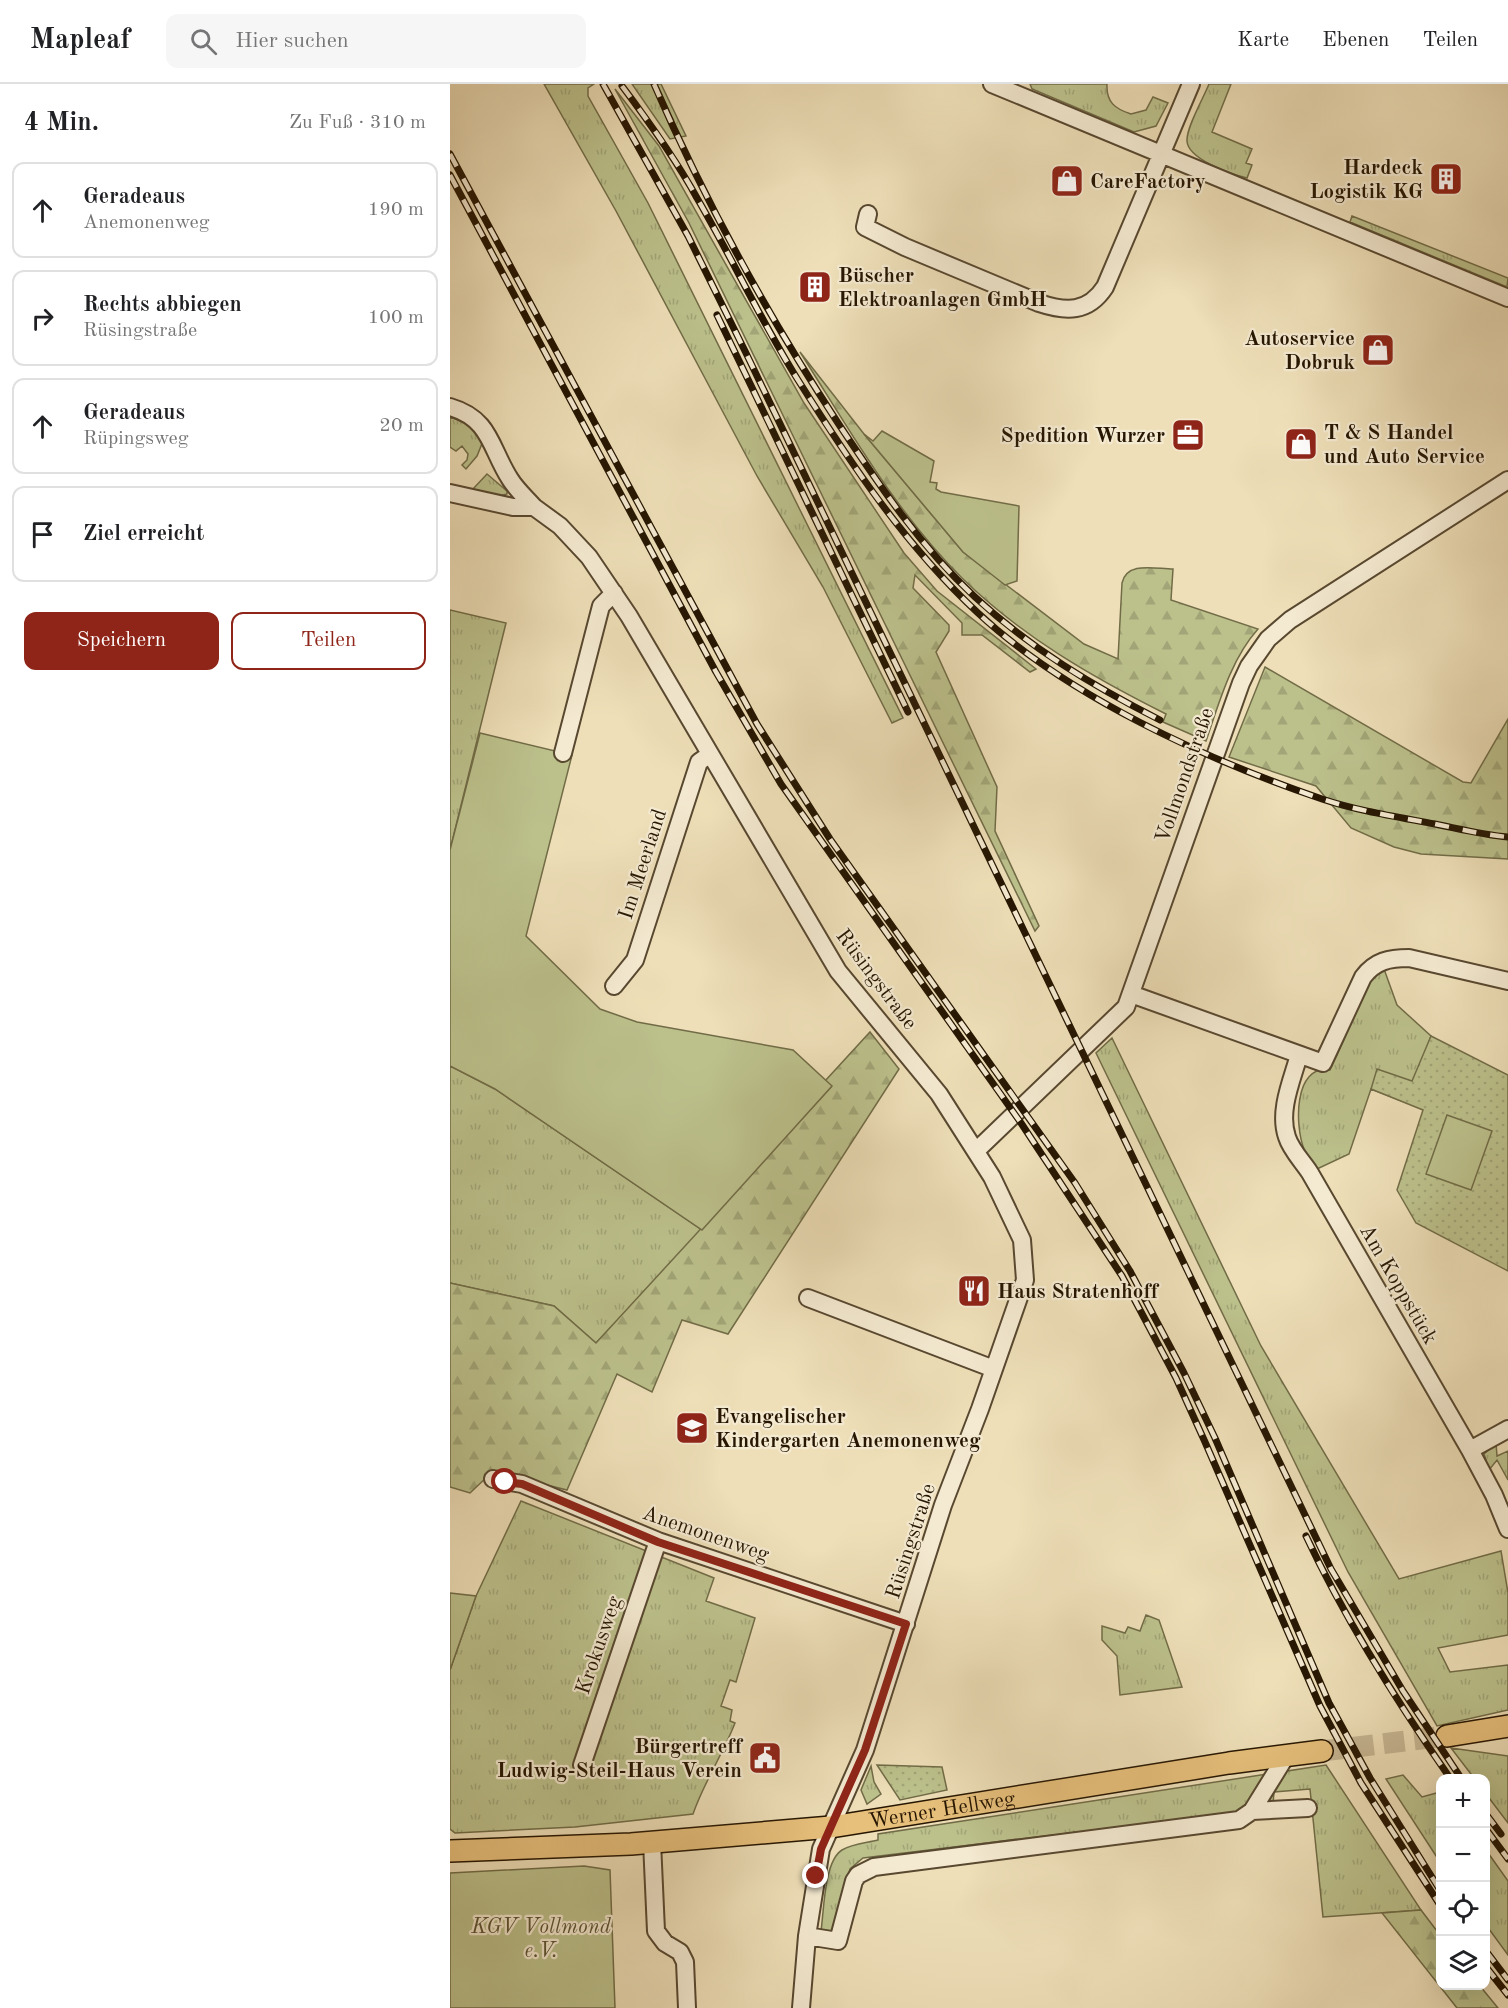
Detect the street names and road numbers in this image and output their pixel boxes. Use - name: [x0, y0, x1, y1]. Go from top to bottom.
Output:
- street label: Vollmondstraße: [1152, 705, 1218, 846]
- street label: Im Meerland: [616, 807, 671, 922]
- street label: Rüsingstraße: [831, 926, 920, 1034]
- street label: Am Koppstück: [1355, 1221, 1440, 1348]
- street label: Rüsingstraße: [883, 1481, 940, 1602]
- street label: Anemonenweg: [639, 1503, 772, 1566]
- street label: Krokusweg: [573, 1593, 626, 1697]
- street label: Werner Hellweg: [867, 1788, 1017, 1833]

